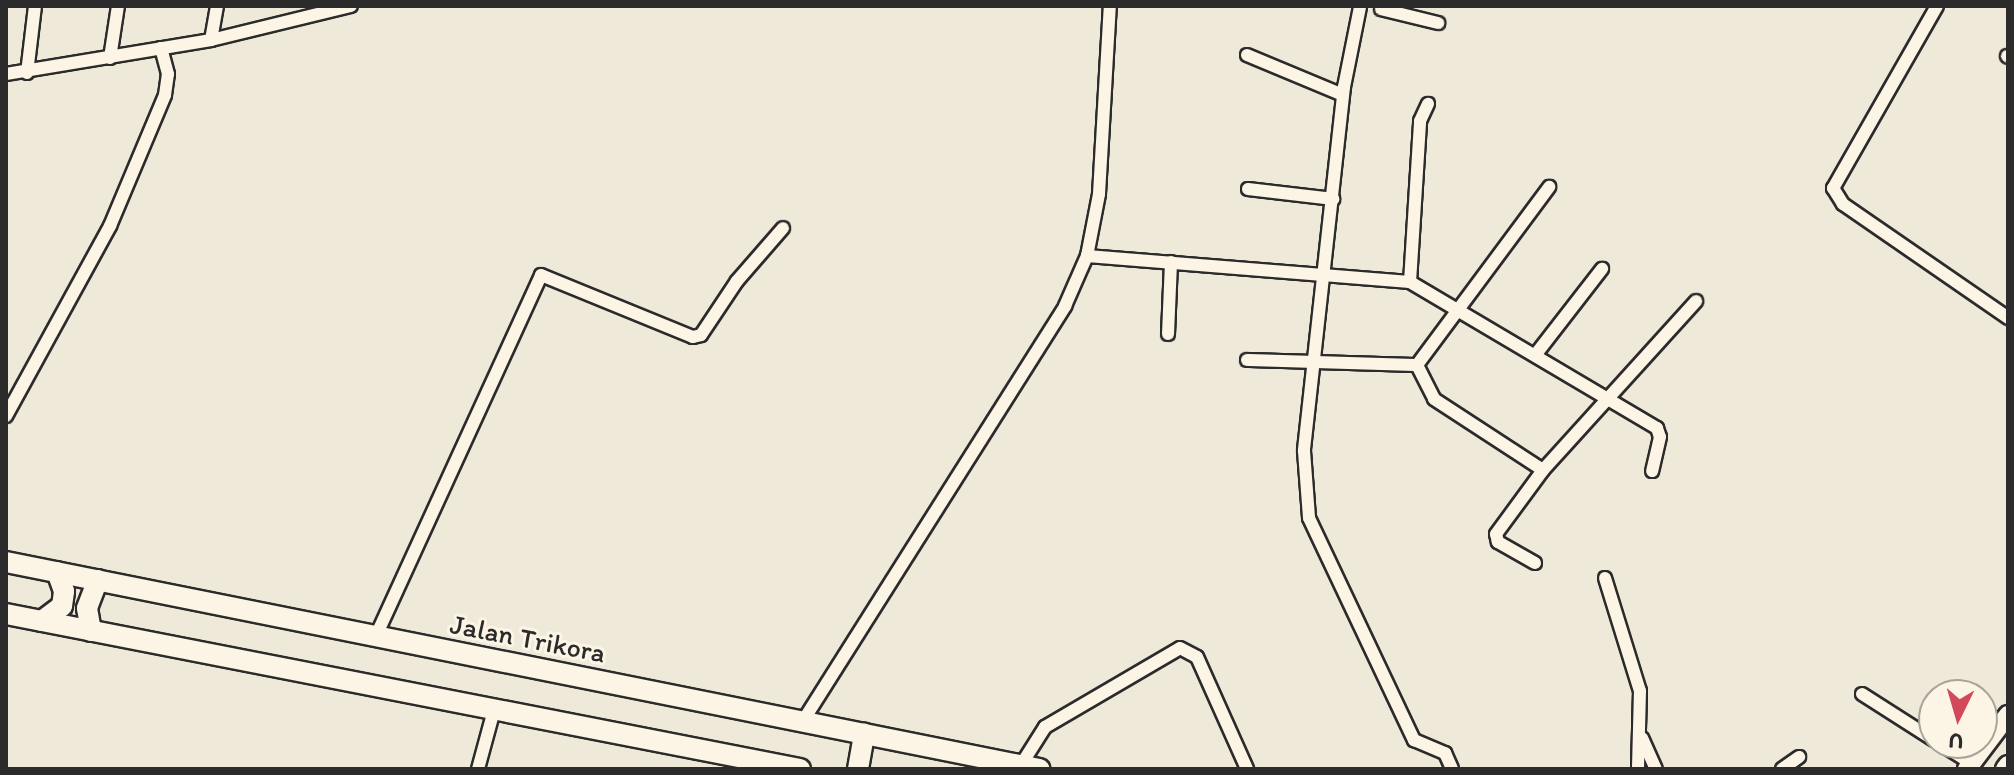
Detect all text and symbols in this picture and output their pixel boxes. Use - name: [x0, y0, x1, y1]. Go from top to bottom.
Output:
- street label: Jalan Trikora: [448, 607, 608, 669]
- north arrow: [1918, 679, 1998, 759]
- text: U: [1948, 727, 1964, 755]

